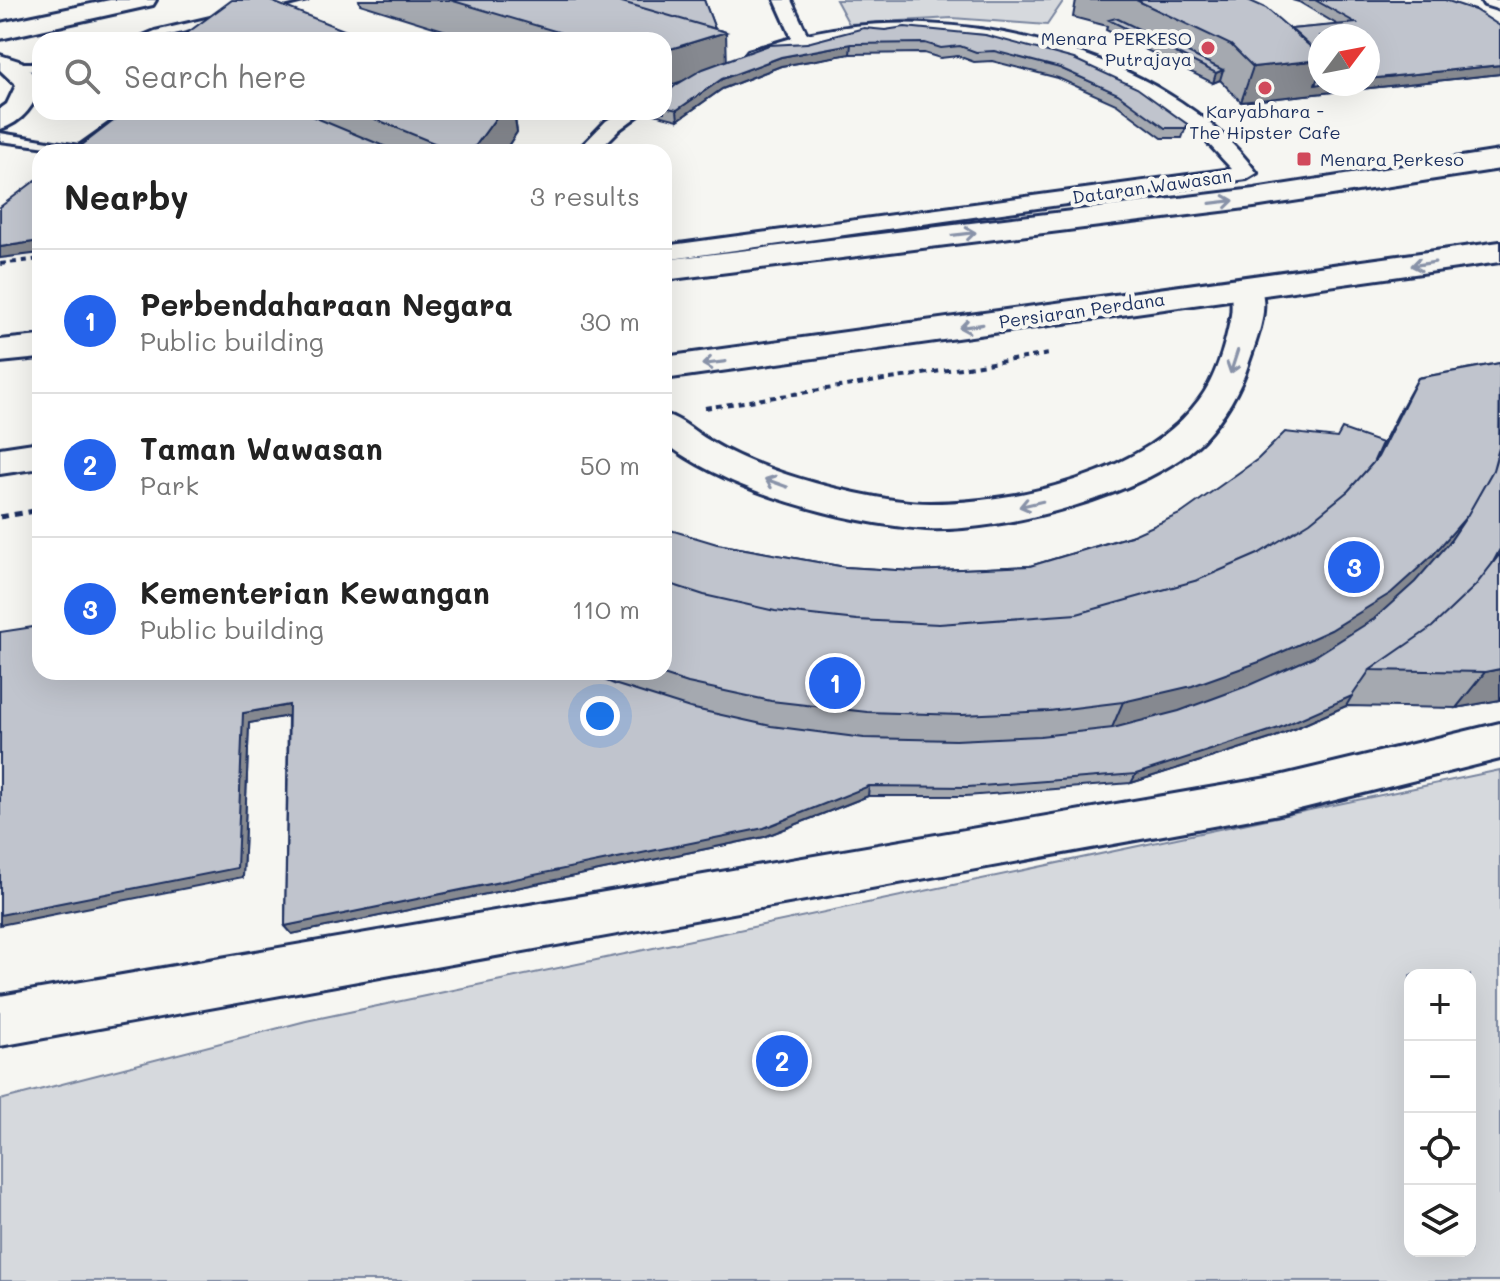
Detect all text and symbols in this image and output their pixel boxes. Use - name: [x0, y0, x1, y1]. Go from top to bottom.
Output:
- north arrow: [1308, 24, 1380, 96]
- place label: Menara PERKESO Putrajaya: [1041, 26, 1192, 71]
- search box: [32, 32, 672, 120]
- marker: Menara PERKESO Putrajaya: [1199, 39, 1217, 57]
- icon: search: [60, 54, 104, 98]
- text: Search here: [124, 56, 307, 96]
- marker: Karyabhara - The Hipster Cafe: [1256, 79, 1274, 97]
- place label: Karyabhara - The Hipster Cafe: [1189, 99, 1341, 144]
- place label: Menara Perkeso: [1320, 147, 1464, 171]
- marker: Menara Perkeso: [1295, 150, 1313, 168]
- street label: Dataran Wawasan: [1071, 163, 1233, 209]
- text: Nearby: [64, 174, 189, 219]
- text: 3 results: [530, 179, 640, 213]
- one-way arrow: [1208, 195, 1235, 210]
- one-way arrow: [951, 226, 976, 241]
- one-way arrow: [1411, 257, 1436, 272]
- text: Perbendaharaan Negara: [140, 284, 513, 324]
- street label: Persiaran Perdana: [997, 286, 1167, 334]
- text: 1: [84, 304, 96, 338]
- text: 30 m: [580, 304, 640, 338]
- one-way arrow: [959, 319, 984, 334]
- text: Public building: [140, 324, 324, 358]
- one-way arrow: [1225, 349, 1240, 374]
- one-way arrow: [701, 355, 728, 370]
- text: Taman Wawasan: [140, 428, 383, 468]
- text: 2: [83, 448, 97, 482]
- text: 50 m: [580, 448, 640, 482]
- text: Park: [140, 468, 199, 502]
- one-way arrow: [764, 475, 789, 490]
- one-way arrow: [1019, 497, 1044, 512]
- pin: 3: [1328, 537, 1380, 597]
- text: Kementerian Kewangan: [140, 572, 490, 612]
- text: 3: [82, 592, 98, 626]
- text: 110 m: [572, 592, 640, 626]
- text: Public building: [140, 612, 324, 646]
- pin: 1: [809, 653, 861, 713]
- your location: [580, 696, 620, 736]
- map controls: [1404, 969, 1476, 1257]
- button: +: [1404, 969, 1476, 1041]
- pin: 2: [756, 1031, 808, 1091]
- button: −: [1404, 1041, 1476, 1113]
- button: locate: [1404, 1113, 1476, 1185]
- button: layers: [1404, 1185, 1476, 1257]

